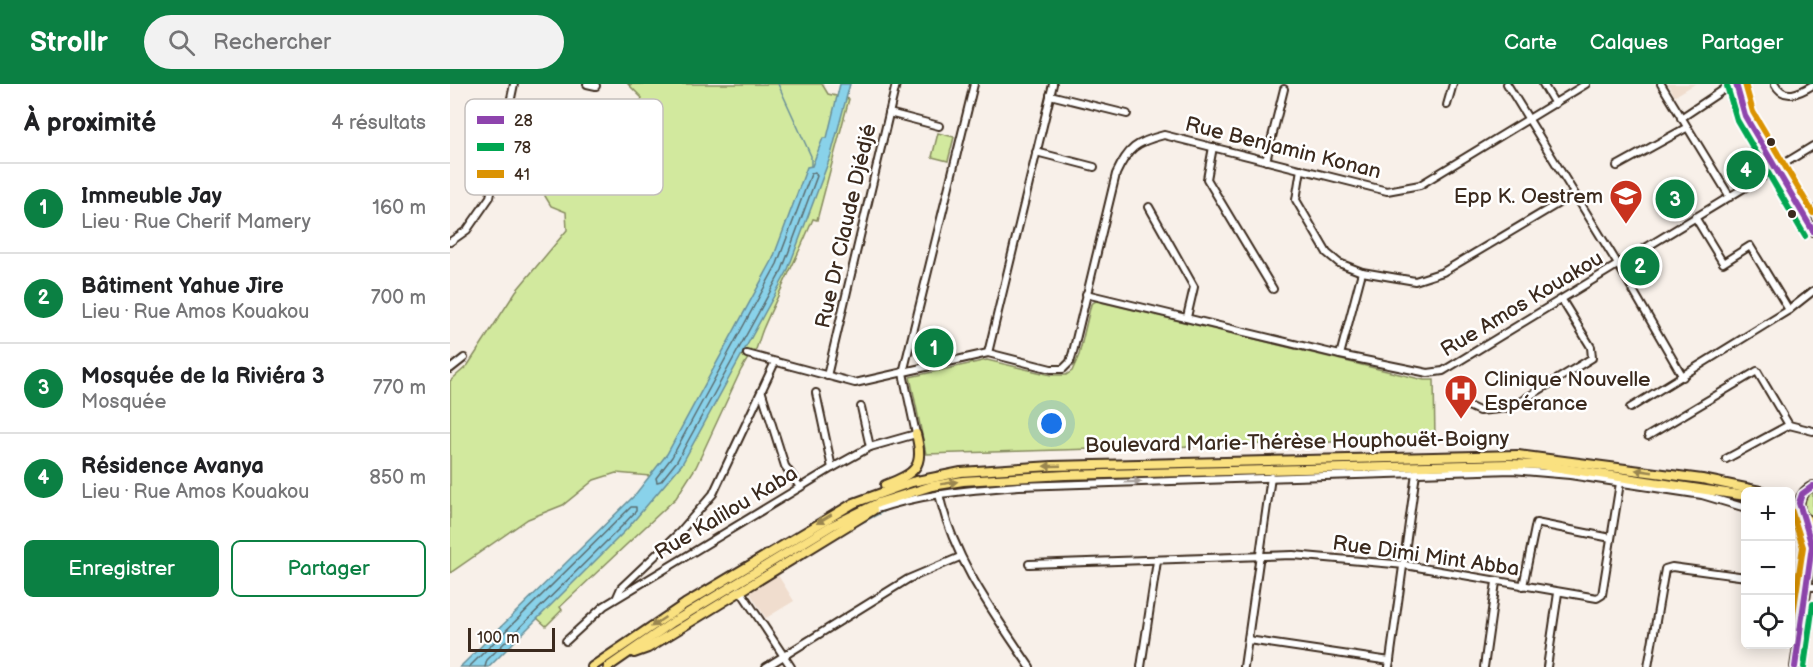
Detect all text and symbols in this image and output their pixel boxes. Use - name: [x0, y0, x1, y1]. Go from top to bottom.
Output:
- search box: [144, 15, 564, 69]
- text: Strollr: [30, 26, 108, 59]
- icon: search: [165, 26, 198, 59]
- text: Rechercher: [213, 29, 331, 56]
- text: Carte: [1504, 30, 1557, 55]
- text: Calques: [1590, 30, 1668, 55]
- text: Partager: [1701, 30, 1783, 55]
- legend: [465, 99, 663, 195]
- text: À proximité: [24, 108, 156, 139]
- text: 4 résultats: [331, 111, 426, 135]
- text: 28: [514, 112, 533, 131]
- street label: Rue Benjamin Konan: [1182, 112, 1384, 184]
- street label: Rue Dr Claude Djédjé: [810, 121, 882, 331]
- unlabelled marker: [1765, 136, 1777, 148]
- text: 78: [514, 139, 531, 158]
- pin: 4: [1726, 148, 1766, 193]
- text: 41: [514, 166, 530, 185]
- pin: 3: [1656, 176, 1694, 222]
- school or university icon: Epp K. Oestrem: [1608, 178, 1644, 225]
- text: Immeuble Jay: [81, 183, 222, 210]
- place label: Epp K. Oestrem: [1454, 184, 1603, 209]
- text: 1: [39, 196, 48, 220]
- text: 160 m: [372, 196, 426, 220]
- unlabelled marker: [1786, 208, 1798, 220]
- text: Lieu · Rue Cherif Mamery: [81, 210, 311, 234]
- pin: 2: [1620, 244, 1660, 288]
- street label: Rue Amos Kouakou: [1436, 246, 1608, 362]
- text: Bâtiment Yahue Jire: [81, 273, 284, 300]
- text: 2: [38, 286, 49, 310]
- text: 700 m: [371, 286, 426, 310]
- text: Lieu · Rue Amos Kouakou: [81, 300, 309, 324]
- pin: 1: [914, 326, 954, 370]
- text: Mosquée de la Riviéra 3: [81, 363, 325, 390]
- place label: Clinique Nouvelle Espérance: [1484, 367, 1651, 416]
- hospital icon: Clinique Nouvelle Espérance: [1443, 373, 1479, 420]
- text: 3: [38, 376, 49, 400]
- text: 770 m: [373, 376, 426, 400]
- text: Mosquée: [81, 390, 166, 414]
- your location: [1037, 409, 1066, 438]
- street label: Boulevard Marie-Thérèse Houphouët-Boigny: [1085, 426, 1510, 458]
- text: Résidence Avanya: [81, 453, 264, 480]
- street label: Rue Kalilou Kaba: [650, 461, 802, 565]
- one-way arrow: [1042, 461, 1061, 471]
- text: 4: [38, 466, 49, 490]
- text: 850 m: [369, 466, 426, 490]
- one-way arrow: [1635, 466, 1654, 475]
- one-way arrow: [1123, 478, 1142, 487]
- one-way arrow: [939, 479, 958, 488]
- text: Lieu · Rue Amos Kouakou: [81, 480, 309, 504]
- map controls: [1741, 487, 1795, 649]
- button: +: [1741, 487, 1795, 541]
- one-way arrow: [816, 514, 832, 525]
- street label: Rue Dimi Mint Abba: [1331, 531, 1521, 581]
- button: Enregistrer: [24, 540, 219, 597]
- button: Partager: [231, 540, 426, 597]
- button: −: [1741, 541, 1795, 595]
- button: locate: [1741, 595, 1795, 649]
- one-way arrow: [650, 617, 666, 628]
- scale bar: [468, 625, 555, 652]
- text: 100 m: [477, 629, 520, 648]

